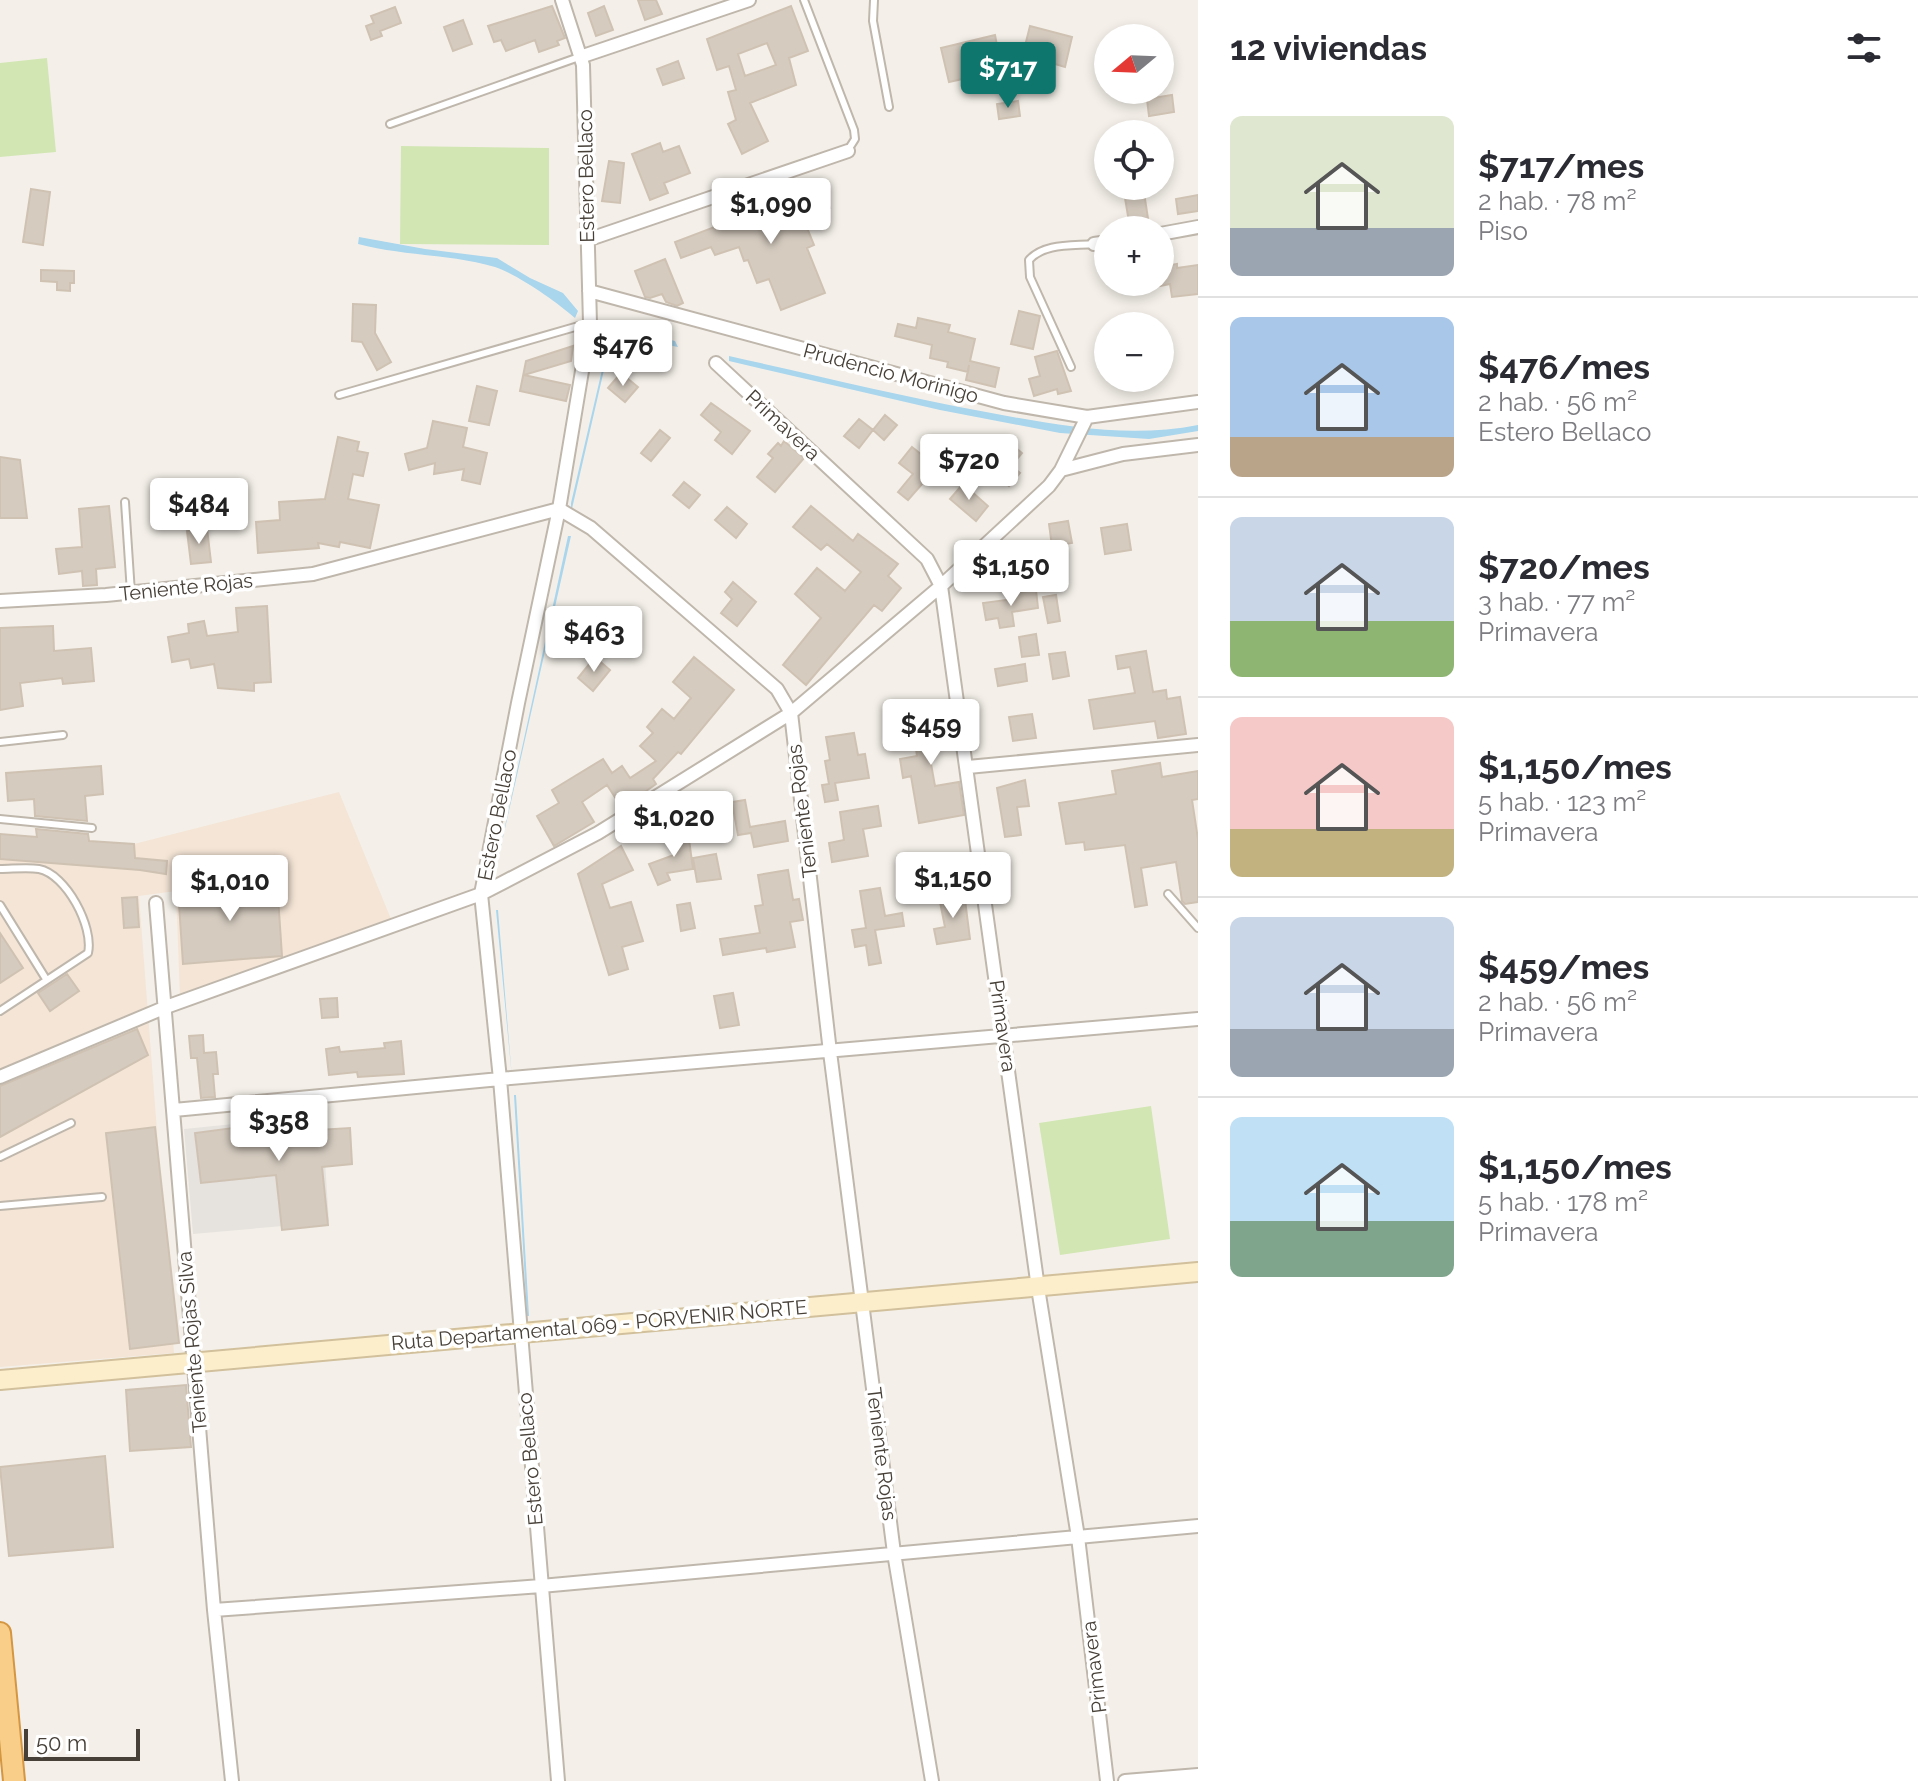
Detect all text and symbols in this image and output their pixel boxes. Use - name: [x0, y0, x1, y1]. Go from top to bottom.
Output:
- north arrow: [1094, 24, 1174, 104]
- map controls: [1094, 24, 1174, 392]
- icon: filters: [1842, 26, 1886, 70]
- text: 12 viviendas: [1230, 28, 1427, 68]
- pin: $717: [961, 42, 1055, 110]
- text: $717: [979, 53, 1037, 83]
- street label: Estero Bellaco: [573, 109, 599, 243]
- button: locate: [1094, 120, 1174, 200]
- text: $717/mes: [1478, 146, 1644, 186]
- icon: home: [1294, 148, 1390, 244]
- pin: $1,090: [706, 178, 836, 246]
- text: 2 hab. · 78 m²: [1478, 186, 1637, 216]
- text: $1,090: [730, 189, 812, 219]
- button: +: [1094, 216, 1174, 296]
- text: Piso: [1478, 216, 1528, 246]
- button: −: [1094, 312, 1174, 392]
- pin: $476: [576, 320, 670, 388]
- text: $476: [592, 331, 654, 361]
- street label: Prudencio Morinigo: [801, 338, 981, 408]
- text: $476/mes: [1478, 347, 1650, 387]
- icon: home: [1294, 349, 1390, 445]
- street label: Primavera: [741, 385, 825, 465]
- text: 2 hab. · 56 m²: [1478, 387, 1637, 417]
- text: Estero Bellaco: [1478, 417, 1651, 447]
- pin: $720: [922, 434, 1016, 502]
- text: $720: [938, 445, 1000, 475]
- pin: $484: [152, 478, 246, 546]
- text: $484: [168, 489, 230, 519]
- pin: $1,150: [946, 540, 1076, 608]
- text: $720/mes: [1478, 547, 1650, 587]
- icon: home: [1294, 549, 1390, 645]
- text: $1,150: [972, 551, 1050, 581]
- street label: Teniente Rojas: [118, 568, 254, 606]
- text: 3 hab. · 77 m²: [1478, 587, 1635, 617]
- pin: $463: [547, 606, 641, 674]
- text: $463: [563, 617, 625, 647]
- text: Primavera: [1478, 617, 1599, 647]
- pin: $459: [884, 699, 978, 767]
- text: $459: [900, 710, 962, 740]
- street label: Teniente Rojas: [782, 743, 822, 879]
- street label: Estero Bellaco: [472, 747, 522, 883]
- text: $1,150/mes: [1478, 747, 1672, 787]
- icon: home: [1294, 749, 1390, 845]
- text: 5 hab. · 123 m²: [1478, 787, 1646, 817]
- pin: $1,020: [609, 791, 739, 859]
- text: $1,020: [633, 802, 715, 832]
- text: Primavera: [1478, 817, 1599, 847]
- pin: $1,150: [888, 852, 1018, 920]
- pin: $1,010: [165, 855, 295, 923]
- text: $1,150: [914, 863, 992, 893]
- text: $1,010: [190, 866, 270, 896]
- text: $459/mes: [1478, 947, 1649, 987]
- icon: home: [1294, 949, 1390, 1045]
- street label: Primavera: [985, 978, 1021, 1074]
- text: 2 hab. · 56 m²: [1478, 987, 1637, 1017]
- text: Primavera: [1478, 1017, 1599, 1047]
- pin: $358: [232, 1095, 326, 1163]
- text: $358: [249, 1106, 309, 1136]
- text: $1,150/mes: [1478, 1147, 1672, 1187]
- icon: home: [1294, 1149, 1390, 1245]
- text: 5 hab. · 178 m²: [1478, 1187, 1648, 1217]
- text: Primavera: [1478, 1217, 1599, 1247]
- street label: Teniente Rojas Silva: [172, 1250, 212, 1434]
- street label: Ruta Departamental 069 - PORVENIR NORTE: [390, 1295, 808, 1355]
- street label: Teniente Rojas: [862, 1386, 902, 1522]
- street label: Estero Bellaco: [512, 1391, 548, 1526]
- street label: Primavera: [1076, 1620, 1112, 1714]
- scale bar: [24, 1725, 140, 1761]
- text: 50 m: [36, 1730, 87, 1756]

